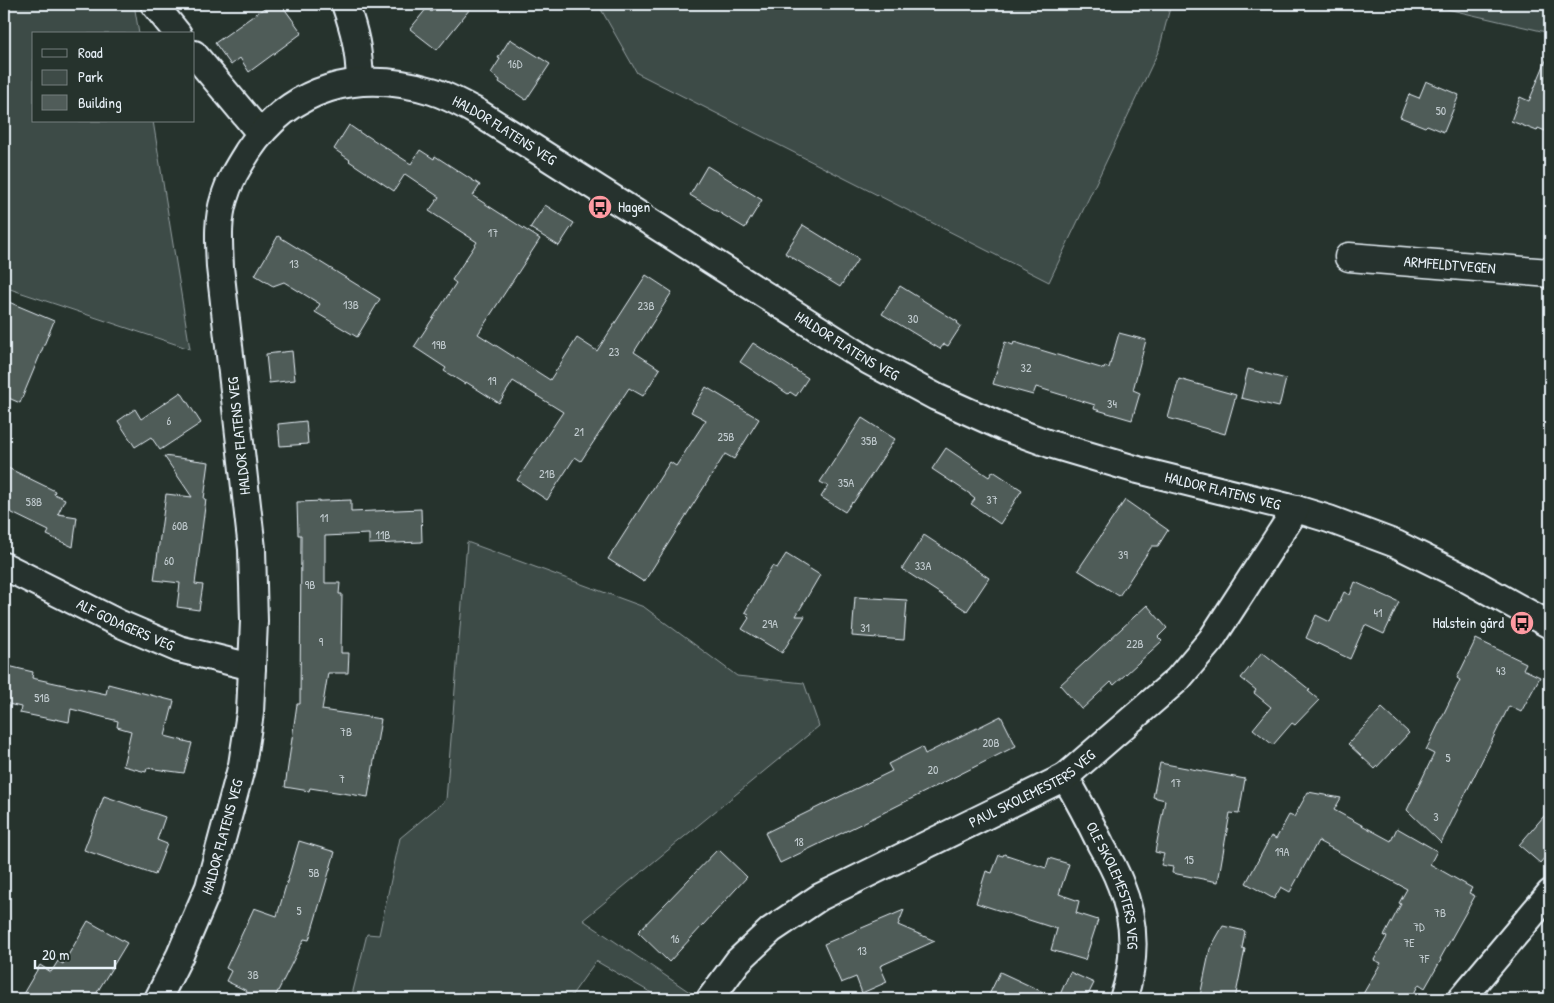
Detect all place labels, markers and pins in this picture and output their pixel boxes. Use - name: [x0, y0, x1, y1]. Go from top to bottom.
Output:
- bus stop icon: Hagen: [587, 194, 613, 220]
- place label: Hagen: [618, 196, 651, 217]
- bus stop icon: Halstein gård: [1509, 610, 1535, 636]
- place label: Halstein gård: [1432, 612, 1504, 633]

